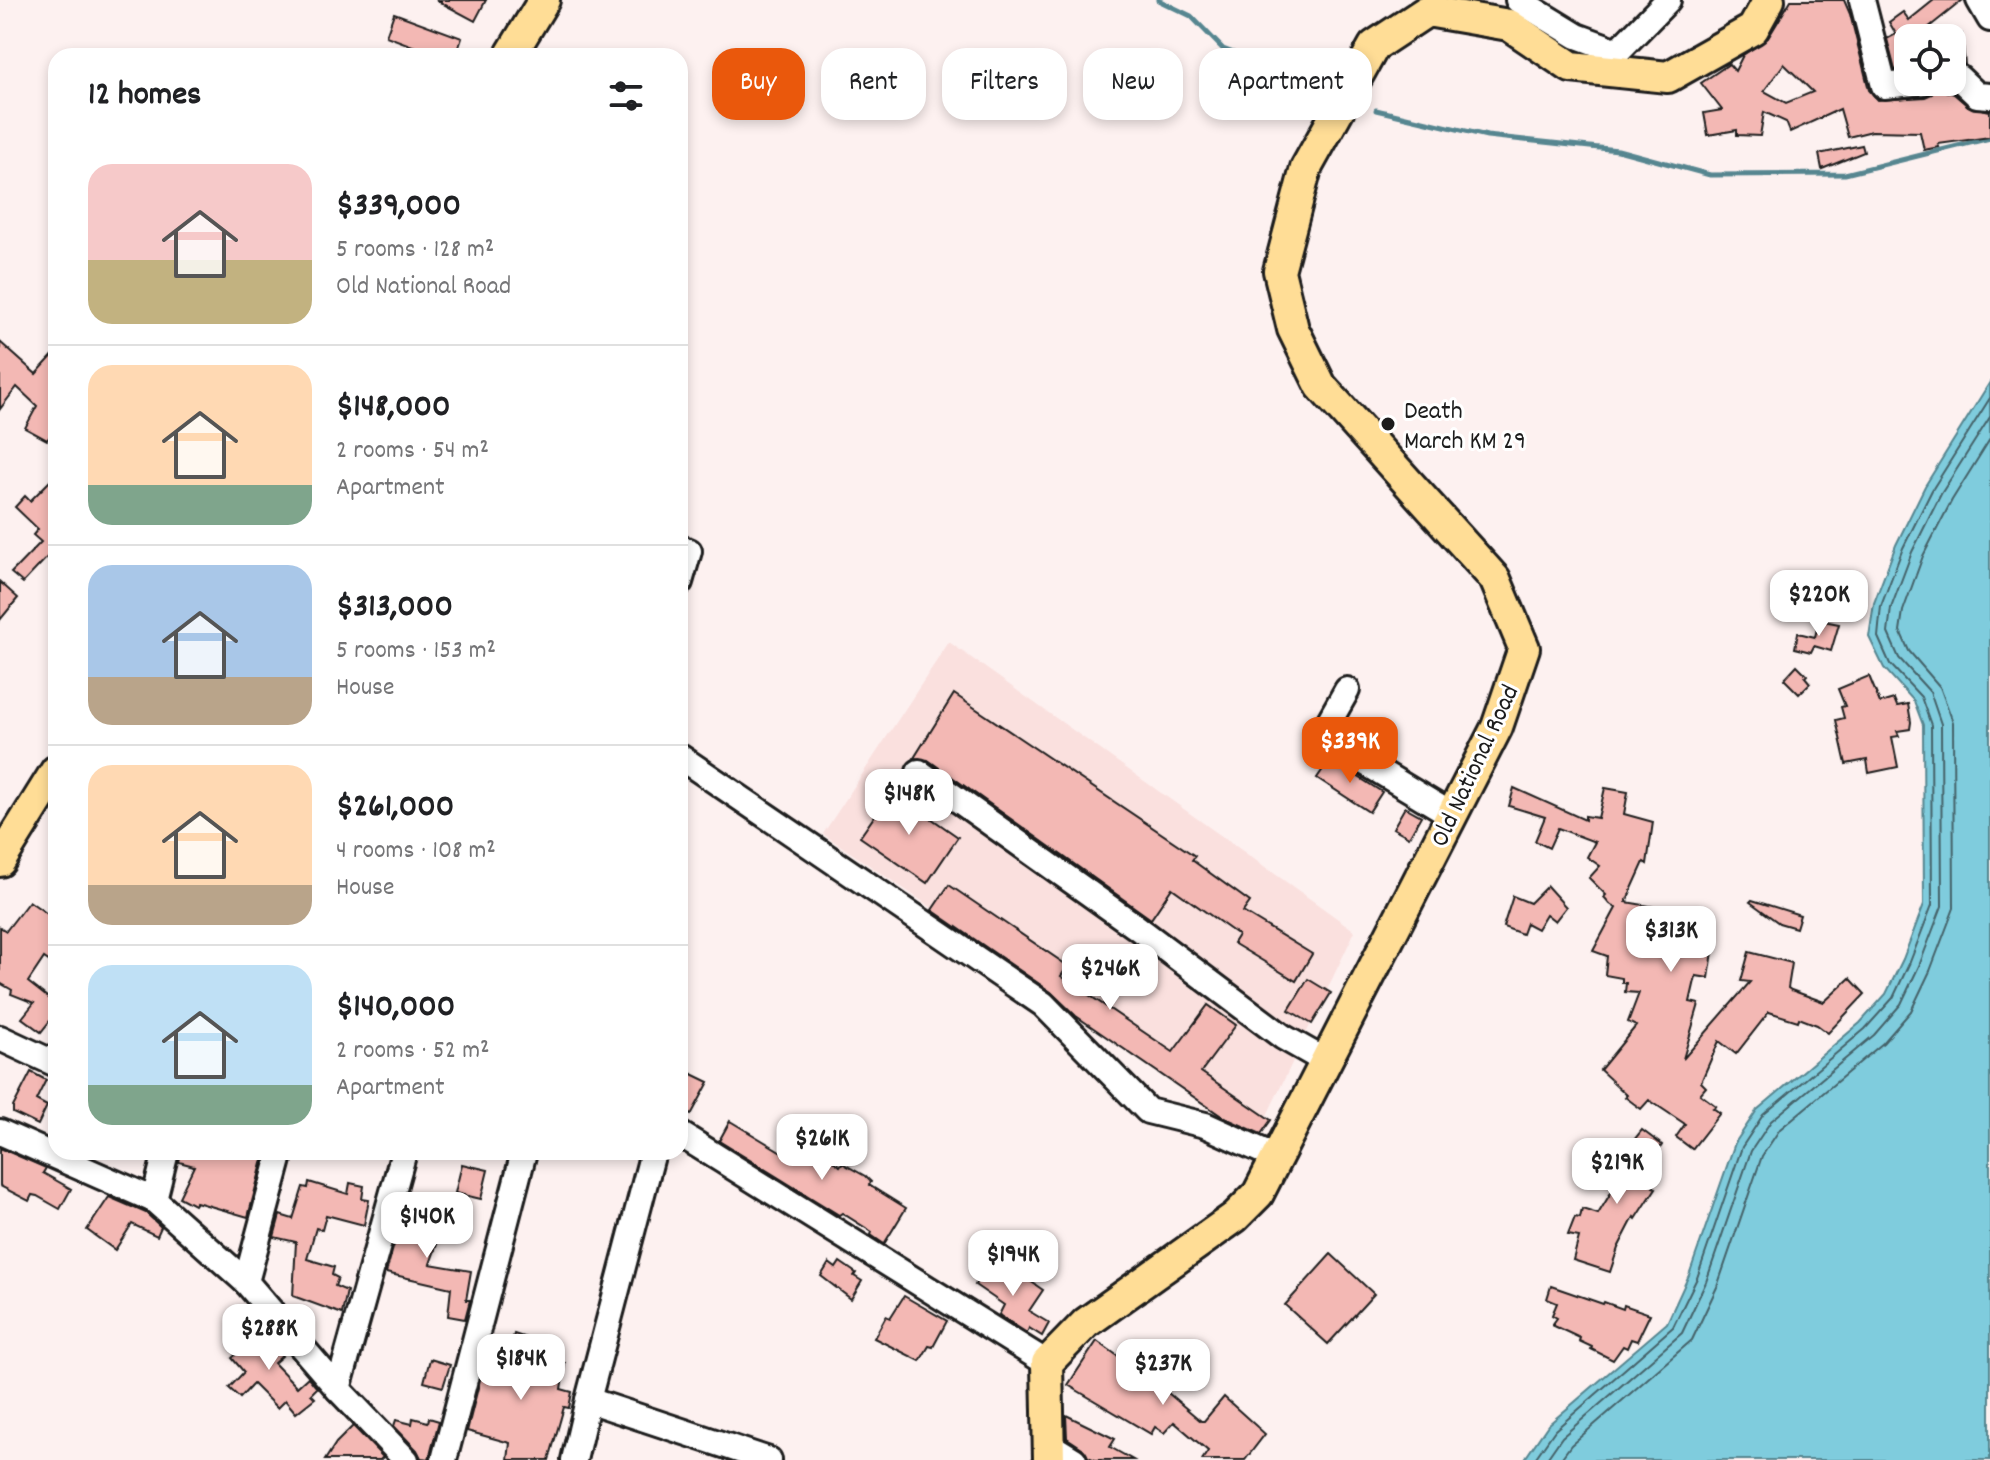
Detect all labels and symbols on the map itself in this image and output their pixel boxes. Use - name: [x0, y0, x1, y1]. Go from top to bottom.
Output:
- place label: Death March KM 29: [1404, 394, 1526, 461]
- marker: Death March KM 29: [1379, 415, 1397, 433]
- pin: $220K: [1763, 570, 1875, 638]
- street label: Old National Road: [1422, 679, 1530, 854]
- pin: $339K: [1294, 717, 1406, 785]
- pin: $148K: [853, 769, 965, 837]
- pin: $313K: [1615, 906, 1727, 974]
- pin: $246K: [1054, 944, 1166, 1012]
- pin: $261K: [766, 1114, 878, 1182]
- pin: $219K: [1561, 1138, 1673, 1206]
- pin: $140K: [371, 1192, 483, 1260]
- pin: $194K: [957, 1230, 1069, 1298]
- pin: $288K: [213, 1304, 325, 1372]
- pin: $184K: [465, 1334, 577, 1402]
- pin: $237K: [1107, 1339, 1219, 1407]

